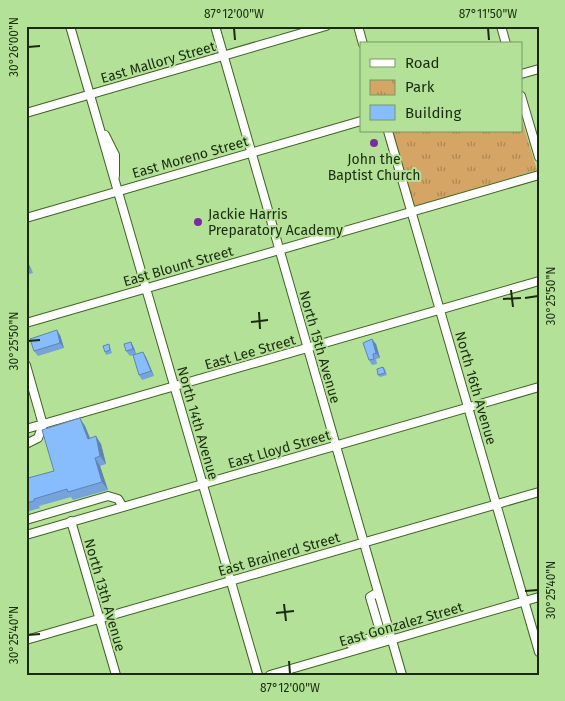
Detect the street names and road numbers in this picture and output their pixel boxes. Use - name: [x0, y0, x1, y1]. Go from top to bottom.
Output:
- street label: East Mallory Street: [99, 38, 218, 87]
- street label: East Moreno Street: [130, 133, 251, 182]
- street label: East Blount Street: [121, 242, 236, 290]
- street label: North 15th Avenue: [295, 289, 344, 405]
- street label: North 16th Avenue: [451, 330, 500, 447]
- street label: East Lee Street: [203, 331, 298, 374]
- street label: North 14th Avenue: [173, 365, 222, 482]
- street label: East Lloyd Street: [226, 426, 333, 472]
- street label: East Brainerd Street: [216, 529, 343, 580]
- street label: North 13th Avenue: [80, 537, 129, 654]
- street label: East Gonzalez Street: [337, 598, 466, 650]

